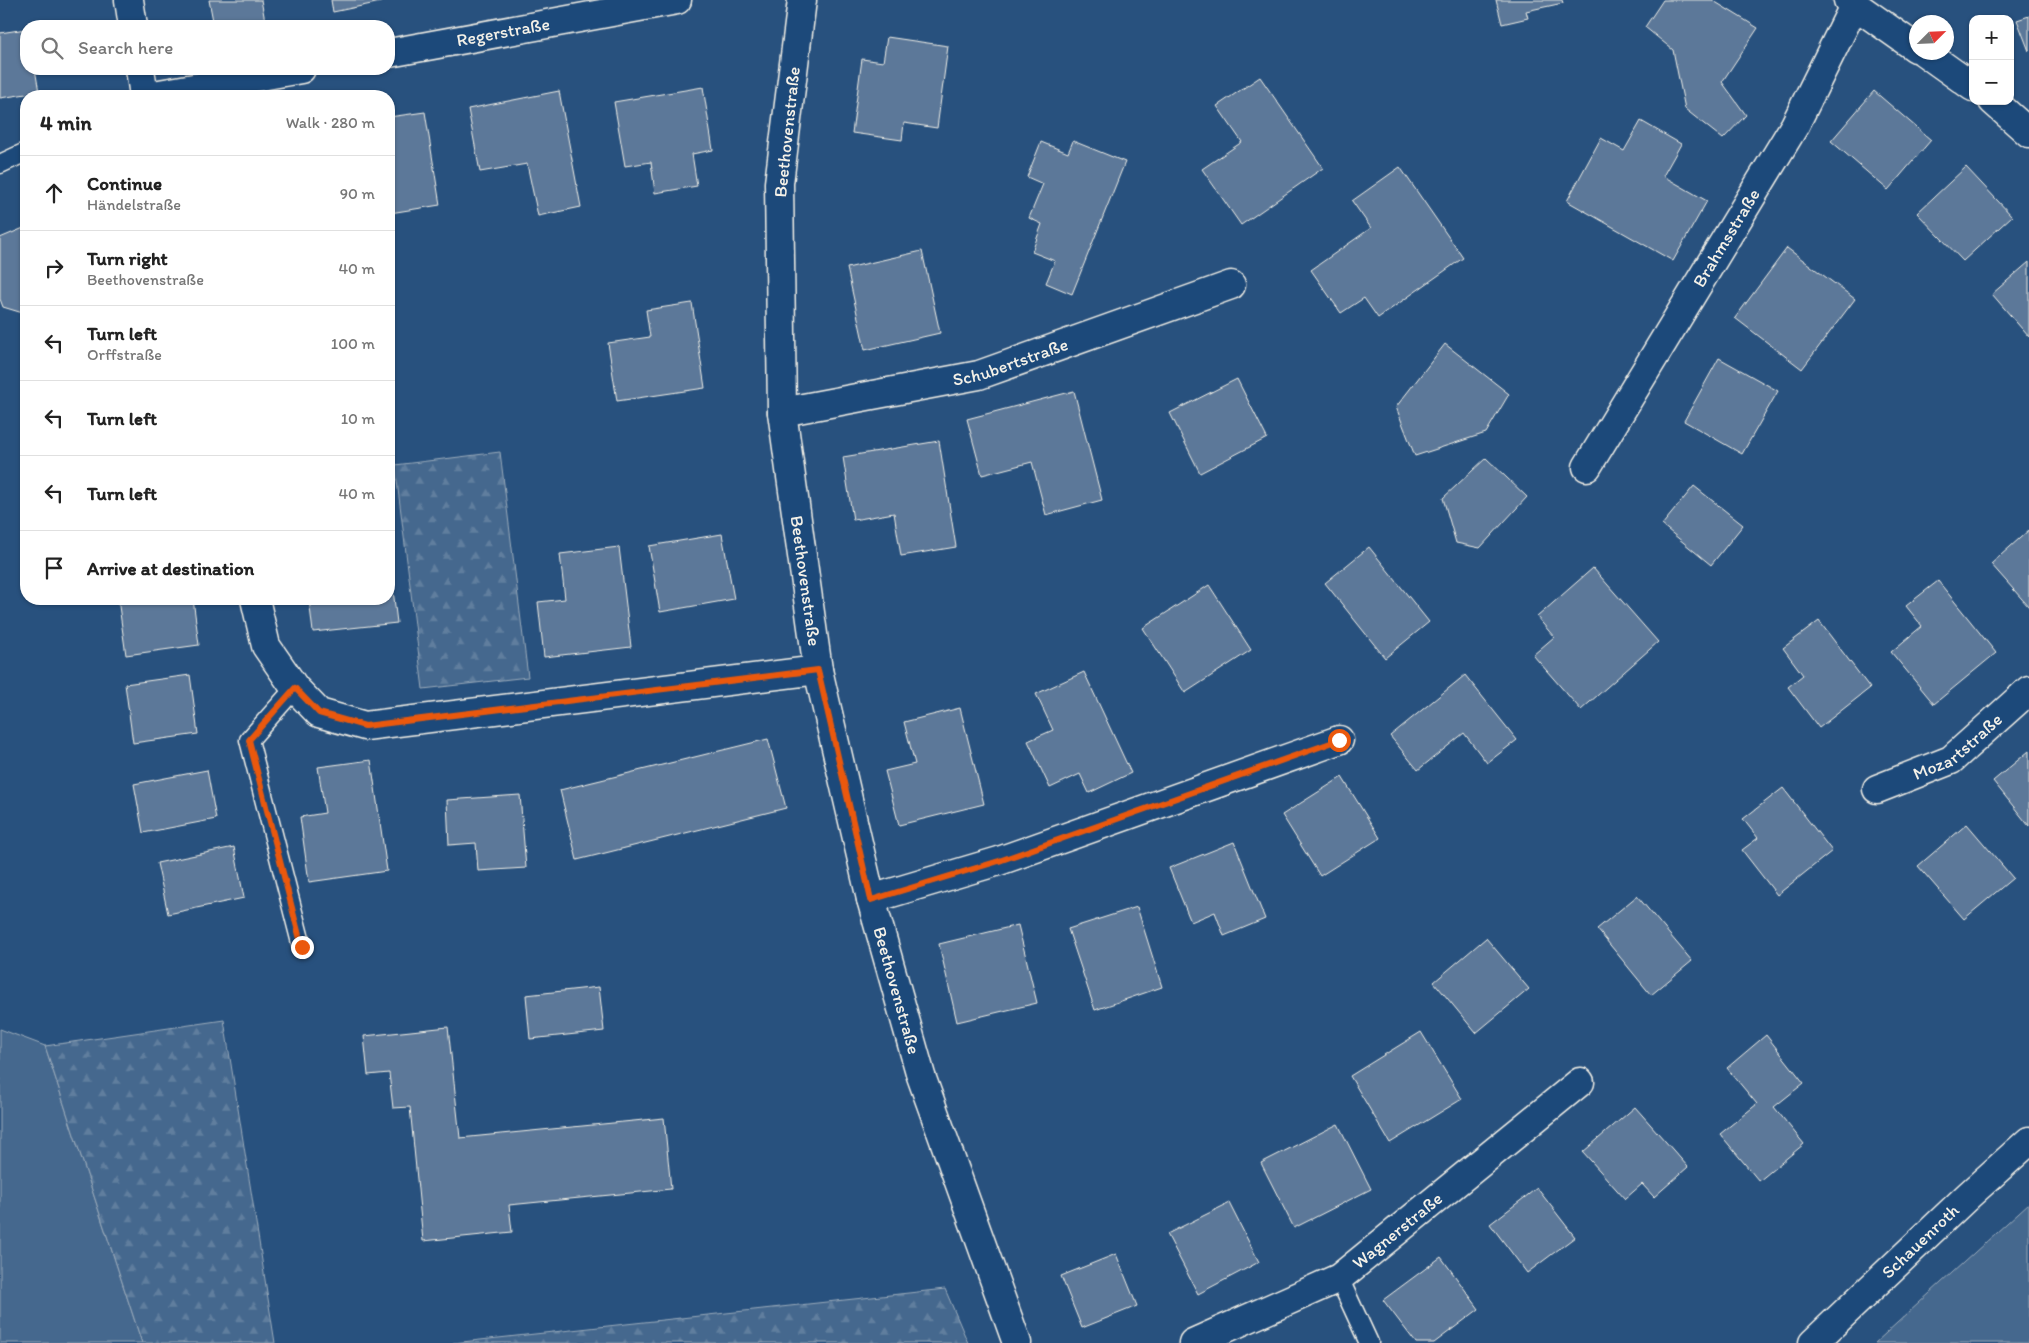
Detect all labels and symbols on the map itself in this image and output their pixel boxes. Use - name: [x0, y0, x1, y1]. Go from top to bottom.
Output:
- street label: Regerstraße: [455, 13, 552, 51]
- north arrow: [1909, 15, 1954, 60]
- street label: Beethovenstraße: [769, 65, 805, 199]
- street label: Brahmsstraße: [1688, 185, 1765, 291]
- street label: Schubertstraße: [951, 333, 1071, 391]
- street label: Beethovenstraße: [786, 514, 826, 648]
- street label: Mozartstraße: [1910, 708, 2007, 785]
- route start: [1328, 729, 1351, 752]
- street label: Beethovenstraße: [868, 924, 925, 1057]
- route end: [291, 936, 314, 959]
- street label: Wagnerstraße: [1348, 1187, 1447, 1274]
- street label: Schauenroth: [1877, 1199, 1964, 1283]

